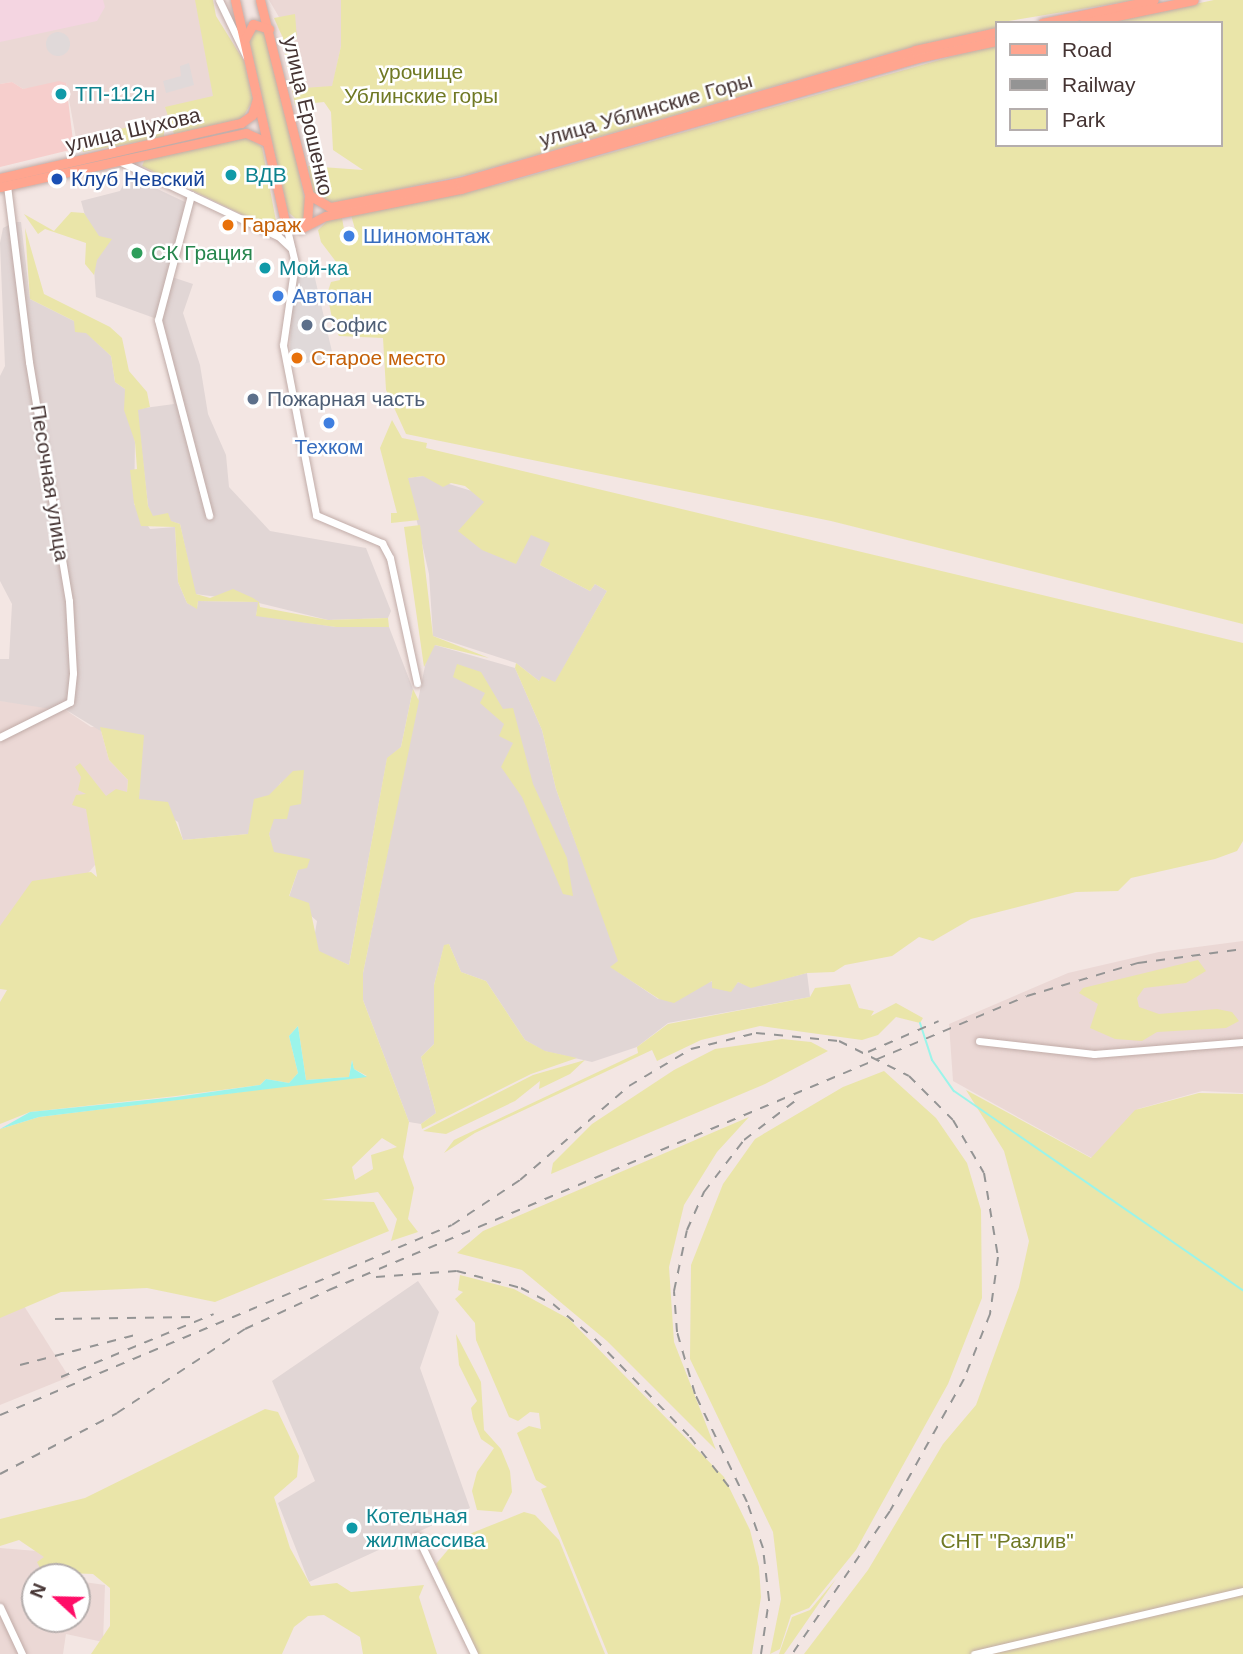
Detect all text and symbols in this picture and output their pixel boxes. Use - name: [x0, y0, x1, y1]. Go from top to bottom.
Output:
- legend: [995, 21, 1222, 147]
- street label: улица Ерошенко: [277, 34, 339, 198]
- text: Road: [1062, 38, 1112, 61]
- park label: урочище Ублинские горы: [344, 59, 498, 109]
- street label: улица Ублинские Горы: [537, 68, 755, 152]
- text: Railway: [1062, 73, 1136, 96]
- place label: ТП-112н: [75, 81, 155, 107]
- marker: ТП-112н: [53, 86, 69, 102]
- street label: улица Шухова: [63, 102, 203, 158]
- text: Park: [1062, 108, 1105, 131]
- place label: ВДВ: [245, 162, 287, 188]
- place label: Клуб Невский: [71, 166, 205, 192]
- marker: ВДВ: [223, 167, 239, 183]
- marker: Клуб Невский: [49, 171, 65, 187]
- place label: Гараж: [242, 212, 301, 238]
- marker: Гараж: [220, 217, 236, 233]
- place label: Шиномонтаж: [363, 223, 490, 249]
- marker: Шиномонтаж: [341, 228, 357, 244]
- place label: СК Грация: [151, 240, 253, 266]
- marker: СК Грация: [129, 245, 145, 261]
- place label: Мой-ка: [279, 255, 348, 281]
- marker: Мой-ка: [257, 260, 273, 276]
- place label: Автопан: [292, 283, 372, 309]
- marker: Автопан: [270, 288, 286, 304]
- place label: Софис: [321, 312, 387, 338]
- marker: Софис: [299, 317, 315, 333]
- place label: Старое место: [311, 345, 446, 371]
- marker: Старое место: [289, 350, 305, 366]
- place label: Пожарная часть: [267, 386, 425, 412]
- marker: Пожарная часть: [245, 391, 261, 407]
- street label: Песочная улица: [25, 403, 75, 563]
- marker: Техком: [321, 415, 337, 431]
- place label: Техком: [295, 434, 363, 460]
- place label: Котельная жилмассива: [366, 1503, 485, 1553]
- marker: Котельная жилмассива: [344, 1520, 360, 1536]
- park label: СНТ "Разлив": [940, 1528, 1074, 1554]
- north arrow: [21, 1563, 91, 1633]
- text: N: [26, 1580, 50, 1601]

